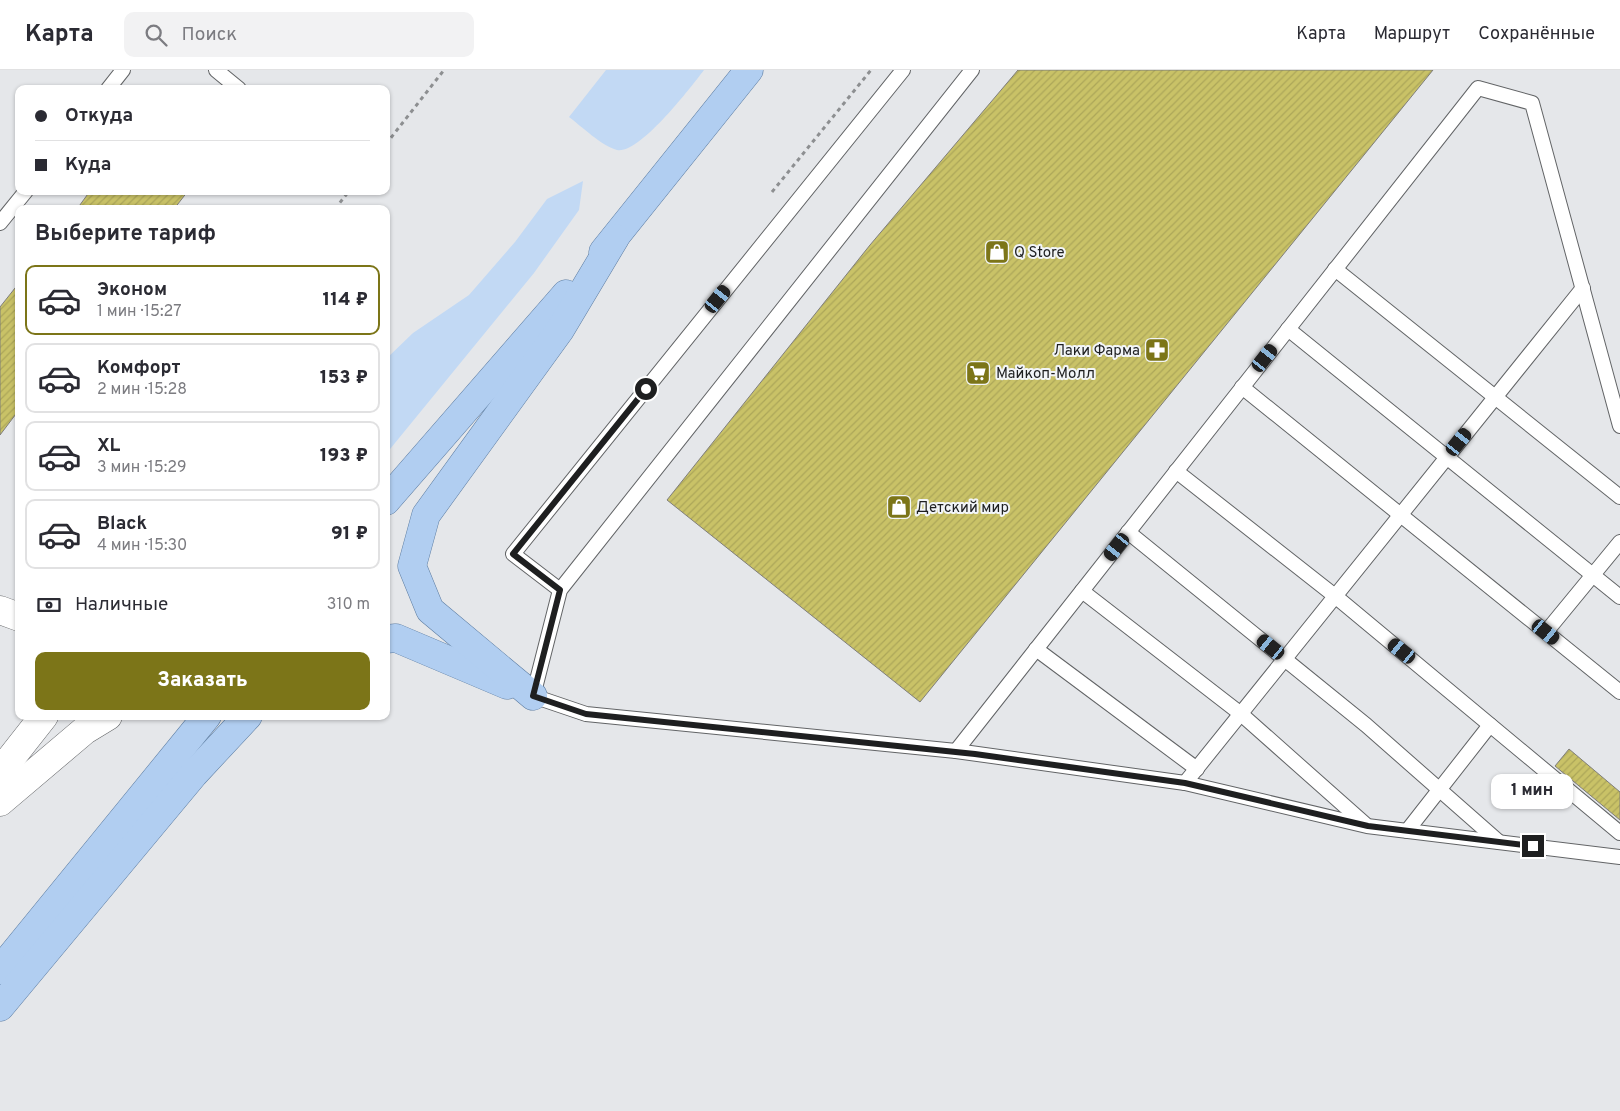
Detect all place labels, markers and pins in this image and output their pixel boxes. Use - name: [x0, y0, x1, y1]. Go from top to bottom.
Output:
- shop icon: Q Store: [984, 239, 1010, 265]
- place label: Q Store: [1014, 244, 1065, 263]
- pharmacy icon: Лаки Фарма: [1144, 337, 1170, 363]
- place label: Лаки Фарма: [1054, 342, 1140, 361]
- supermarket icon: Майкоп-Молл: [965, 360, 991, 386]
- place label: Майкоп-Молл: [996, 365, 1095, 384]
- shop icon: Детский мир: [886, 494, 912, 520]
- place label: Детский мир: [916, 499, 1009, 518]

